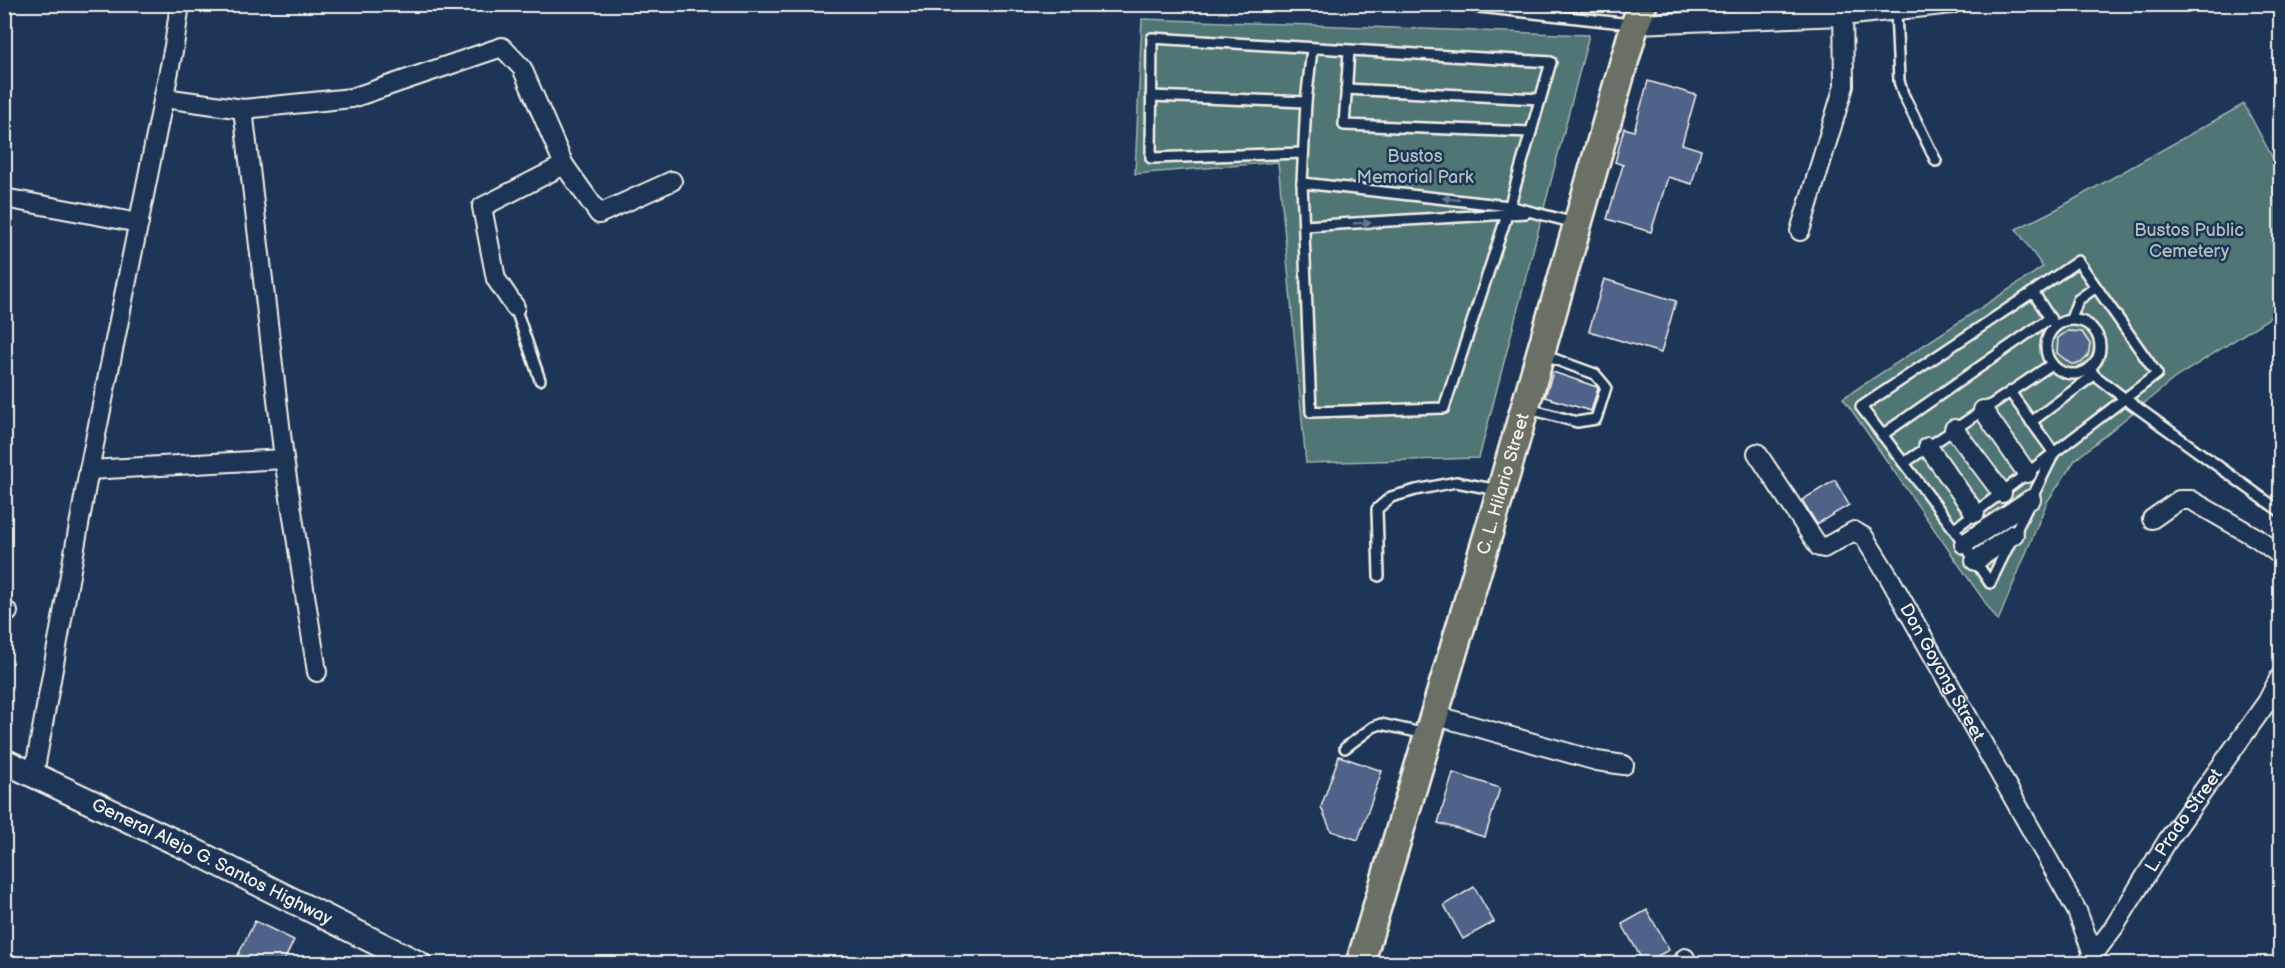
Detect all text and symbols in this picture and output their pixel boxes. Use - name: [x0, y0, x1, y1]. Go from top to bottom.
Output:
- park label: Bustos Memorial Park: [1356, 146, 1474, 188]
- one-way arrow: [1441, 194, 1460, 204]
- one-way arrow: [1353, 218, 1372, 227]
- park label: Bustos Public Cemetery: [2134, 220, 2244, 262]
- street label: C. L. Hilario Street: [1472, 410, 1533, 557]
- street label: Don Goyong Street: [1896, 600, 1990, 745]
- street label: L. Prado Street: [2140, 764, 2227, 876]
- street label: General Alejo G. Santos Highway: [89, 794, 336, 930]

